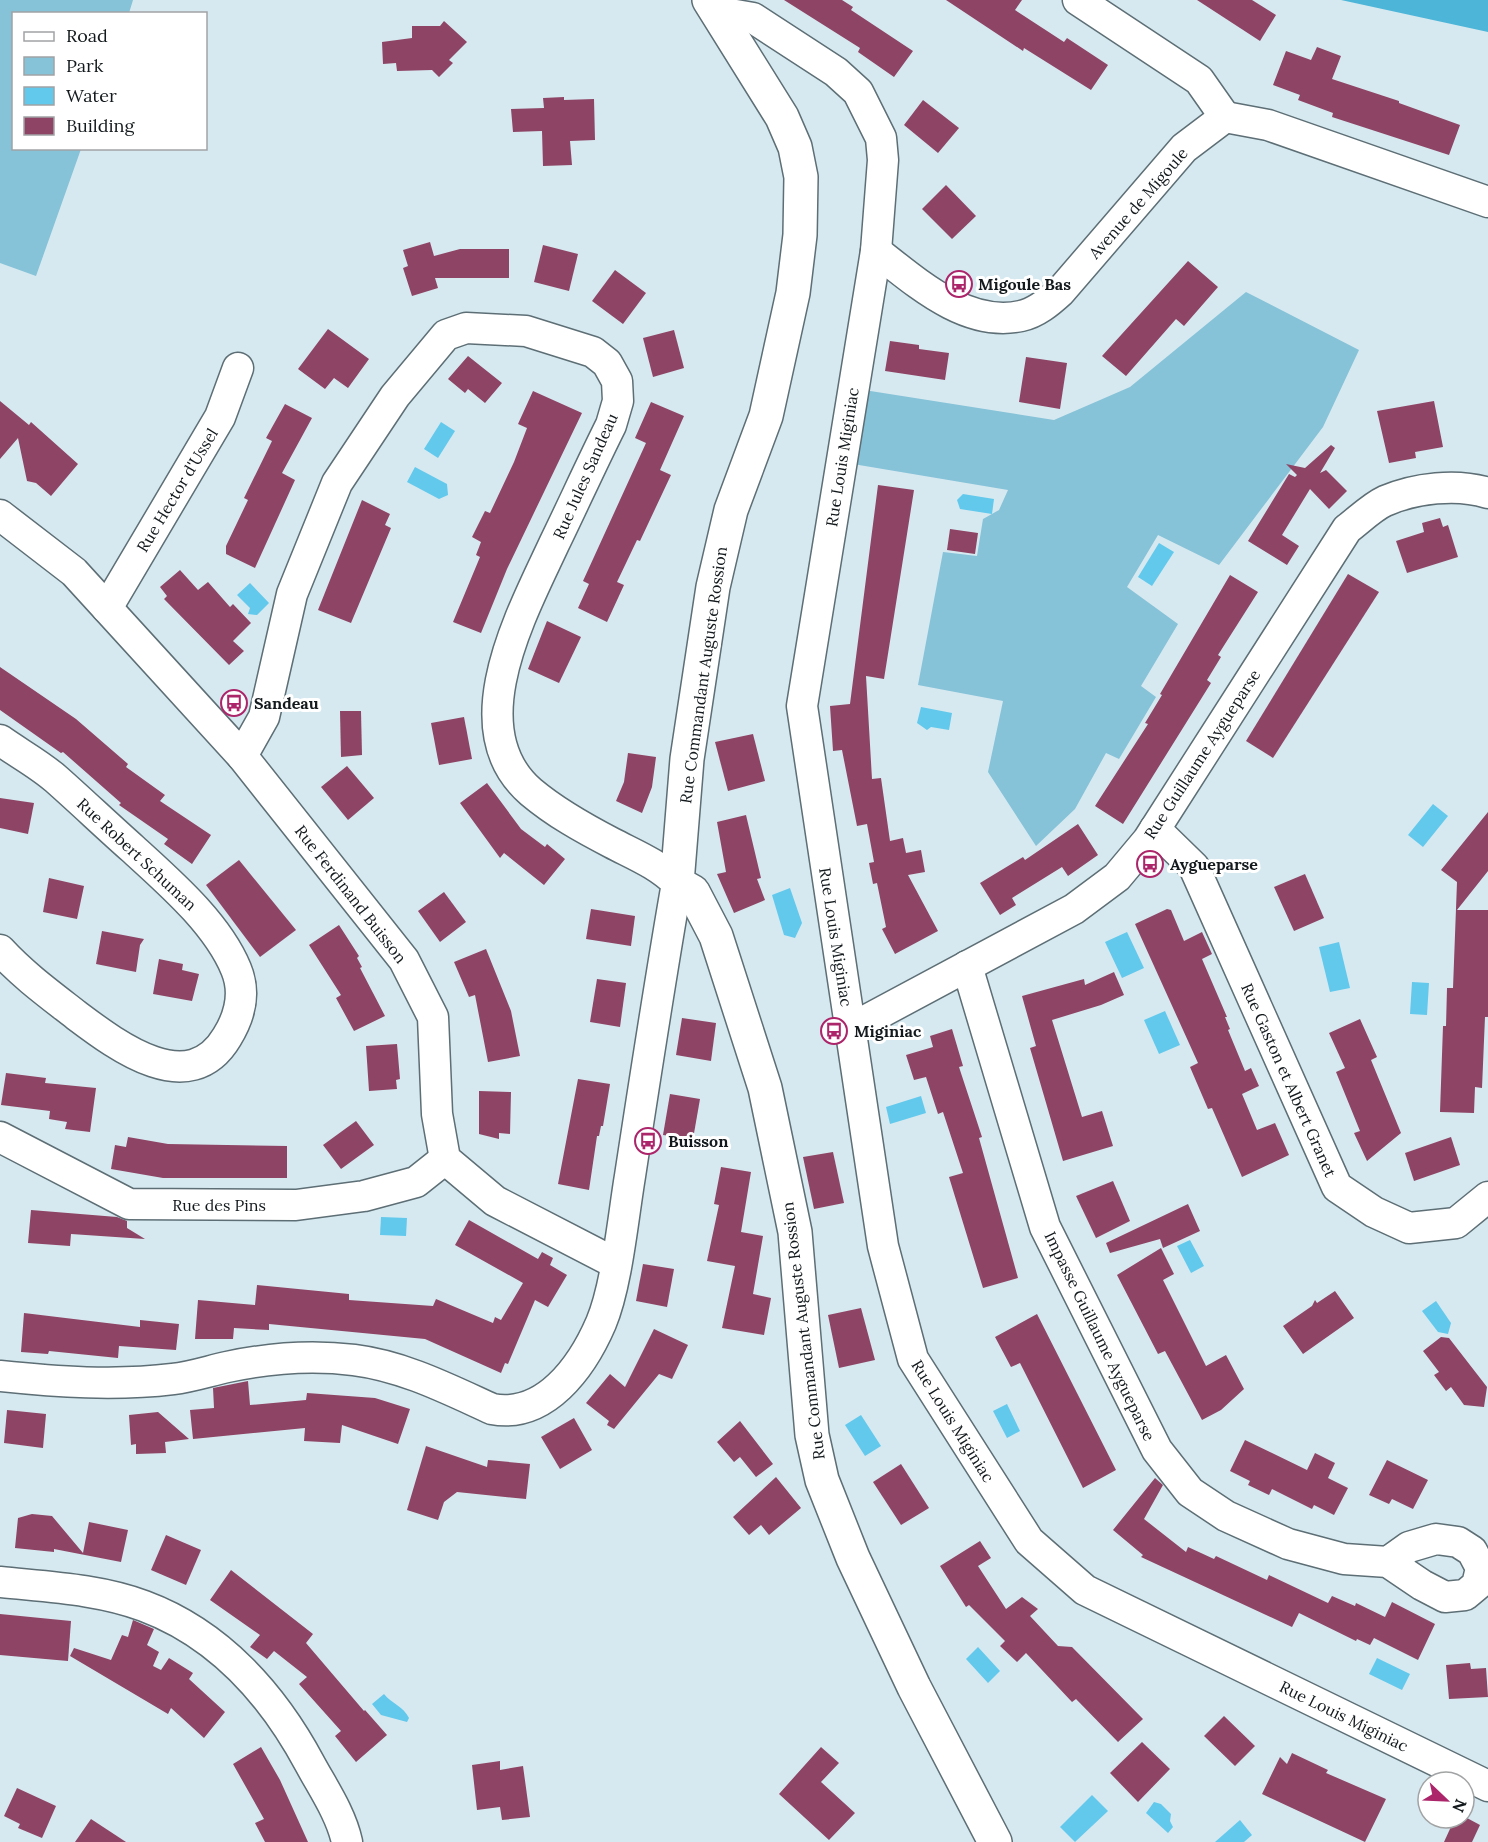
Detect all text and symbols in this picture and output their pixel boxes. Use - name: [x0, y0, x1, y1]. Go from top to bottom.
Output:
- legend: [12, 12, 207, 150]
- text: Road: [66, 24, 108, 47]
- text: Park: [66, 54, 104, 77]
- text: Water: [66, 84, 117, 107]
- text: Building: [66, 114, 136, 137]
- street label: Avenue de Migoule: [1084, 143, 1192, 263]
- bus stop icon: Migoule Bas: [944, 269, 974, 299]
- place label: Migoule Bas: [978, 274, 1071, 294]
- street label: Rue Louis Miginiac: [821, 386, 863, 528]
- street label: Rue Jules Sandeau: [548, 410, 622, 542]
- street label: Rue Hector d'Ussel: [132, 424, 222, 556]
- street label: Rue Commandant Auguste Rossion: [675, 545, 731, 805]
- street label: Rue Guillaume Aygueparse: [1140, 665, 1265, 843]
- bus stop icon: Sandeau: [219, 688, 249, 718]
- place label: Sandeau: [254, 693, 319, 713]
- street label: Rue Robert Schuman: [73, 793, 201, 915]
- street label: Rue Ferdinand Buisson: [291, 821, 411, 967]
- bus stop icon: Aygueparse: [1135, 849, 1165, 879]
- place label: Aygueparse: [1170, 854, 1258, 874]
- street label: Rue Louis Miginiac: [815, 866, 857, 1008]
- street label: Rue Gaston et Albert Granet: [1237, 980, 1341, 1181]
- bus stop icon: Miginiac: [819, 1016, 849, 1046]
- place label: Miginiac: [854, 1021, 922, 1041]
- bus stop icon: Buisson: [633, 1126, 663, 1156]
- place label: Buisson: [668, 1131, 728, 1151]
- street label: Rue des Pins: [172, 1195, 266, 1215]
- street label: Rue Commandant Auguste Rossion: [777, 1201, 829, 1461]
- street label: Impasse Guillaume Aygueparse: [1040, 1228, 1160, 1444]
- street label: Rue Louis Miginiac: [907, 1356, 999, 1486]
- street label: Rue Louis Miginiac: [1276, 1676, 1412, 1756]
- north arrow: [1416, 1770, 1476, 1830]
- text: N: [1448, 1796, 1471, 1815]

